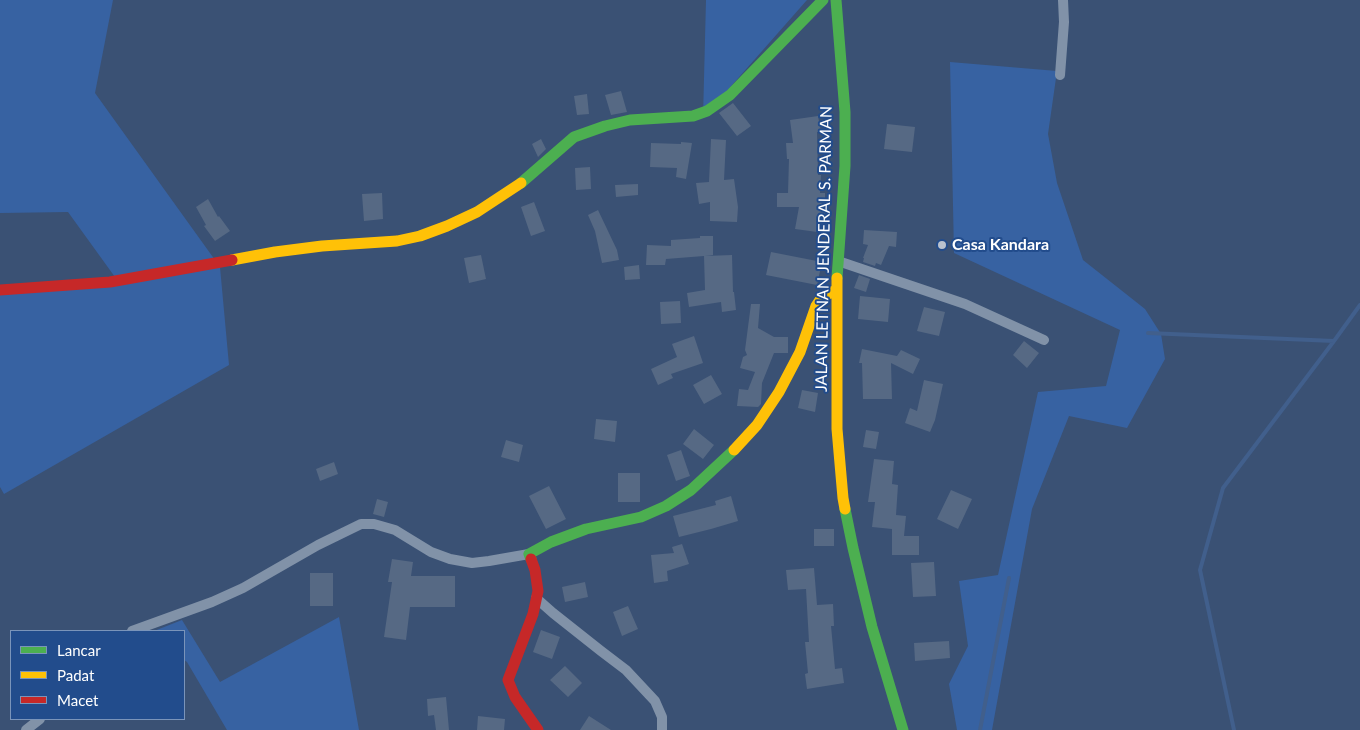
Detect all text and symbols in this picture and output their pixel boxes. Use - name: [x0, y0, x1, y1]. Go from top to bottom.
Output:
- street label: JALAN LETNAN JENDERAL S. PARMAN: [812, 106, 836, 392]
- place label: Casa Kandara: [952, 235, 1049, 255]
- marker: Casa Kandara: [936, 239, 948, 251]
- legend: [10, 630, 185, 720]
- text: Lancar: [57, 641, 101, 659]
- text: Padat: [57, 666, 94, 684]
- text: Macet: [57, 691, 98, 709]

